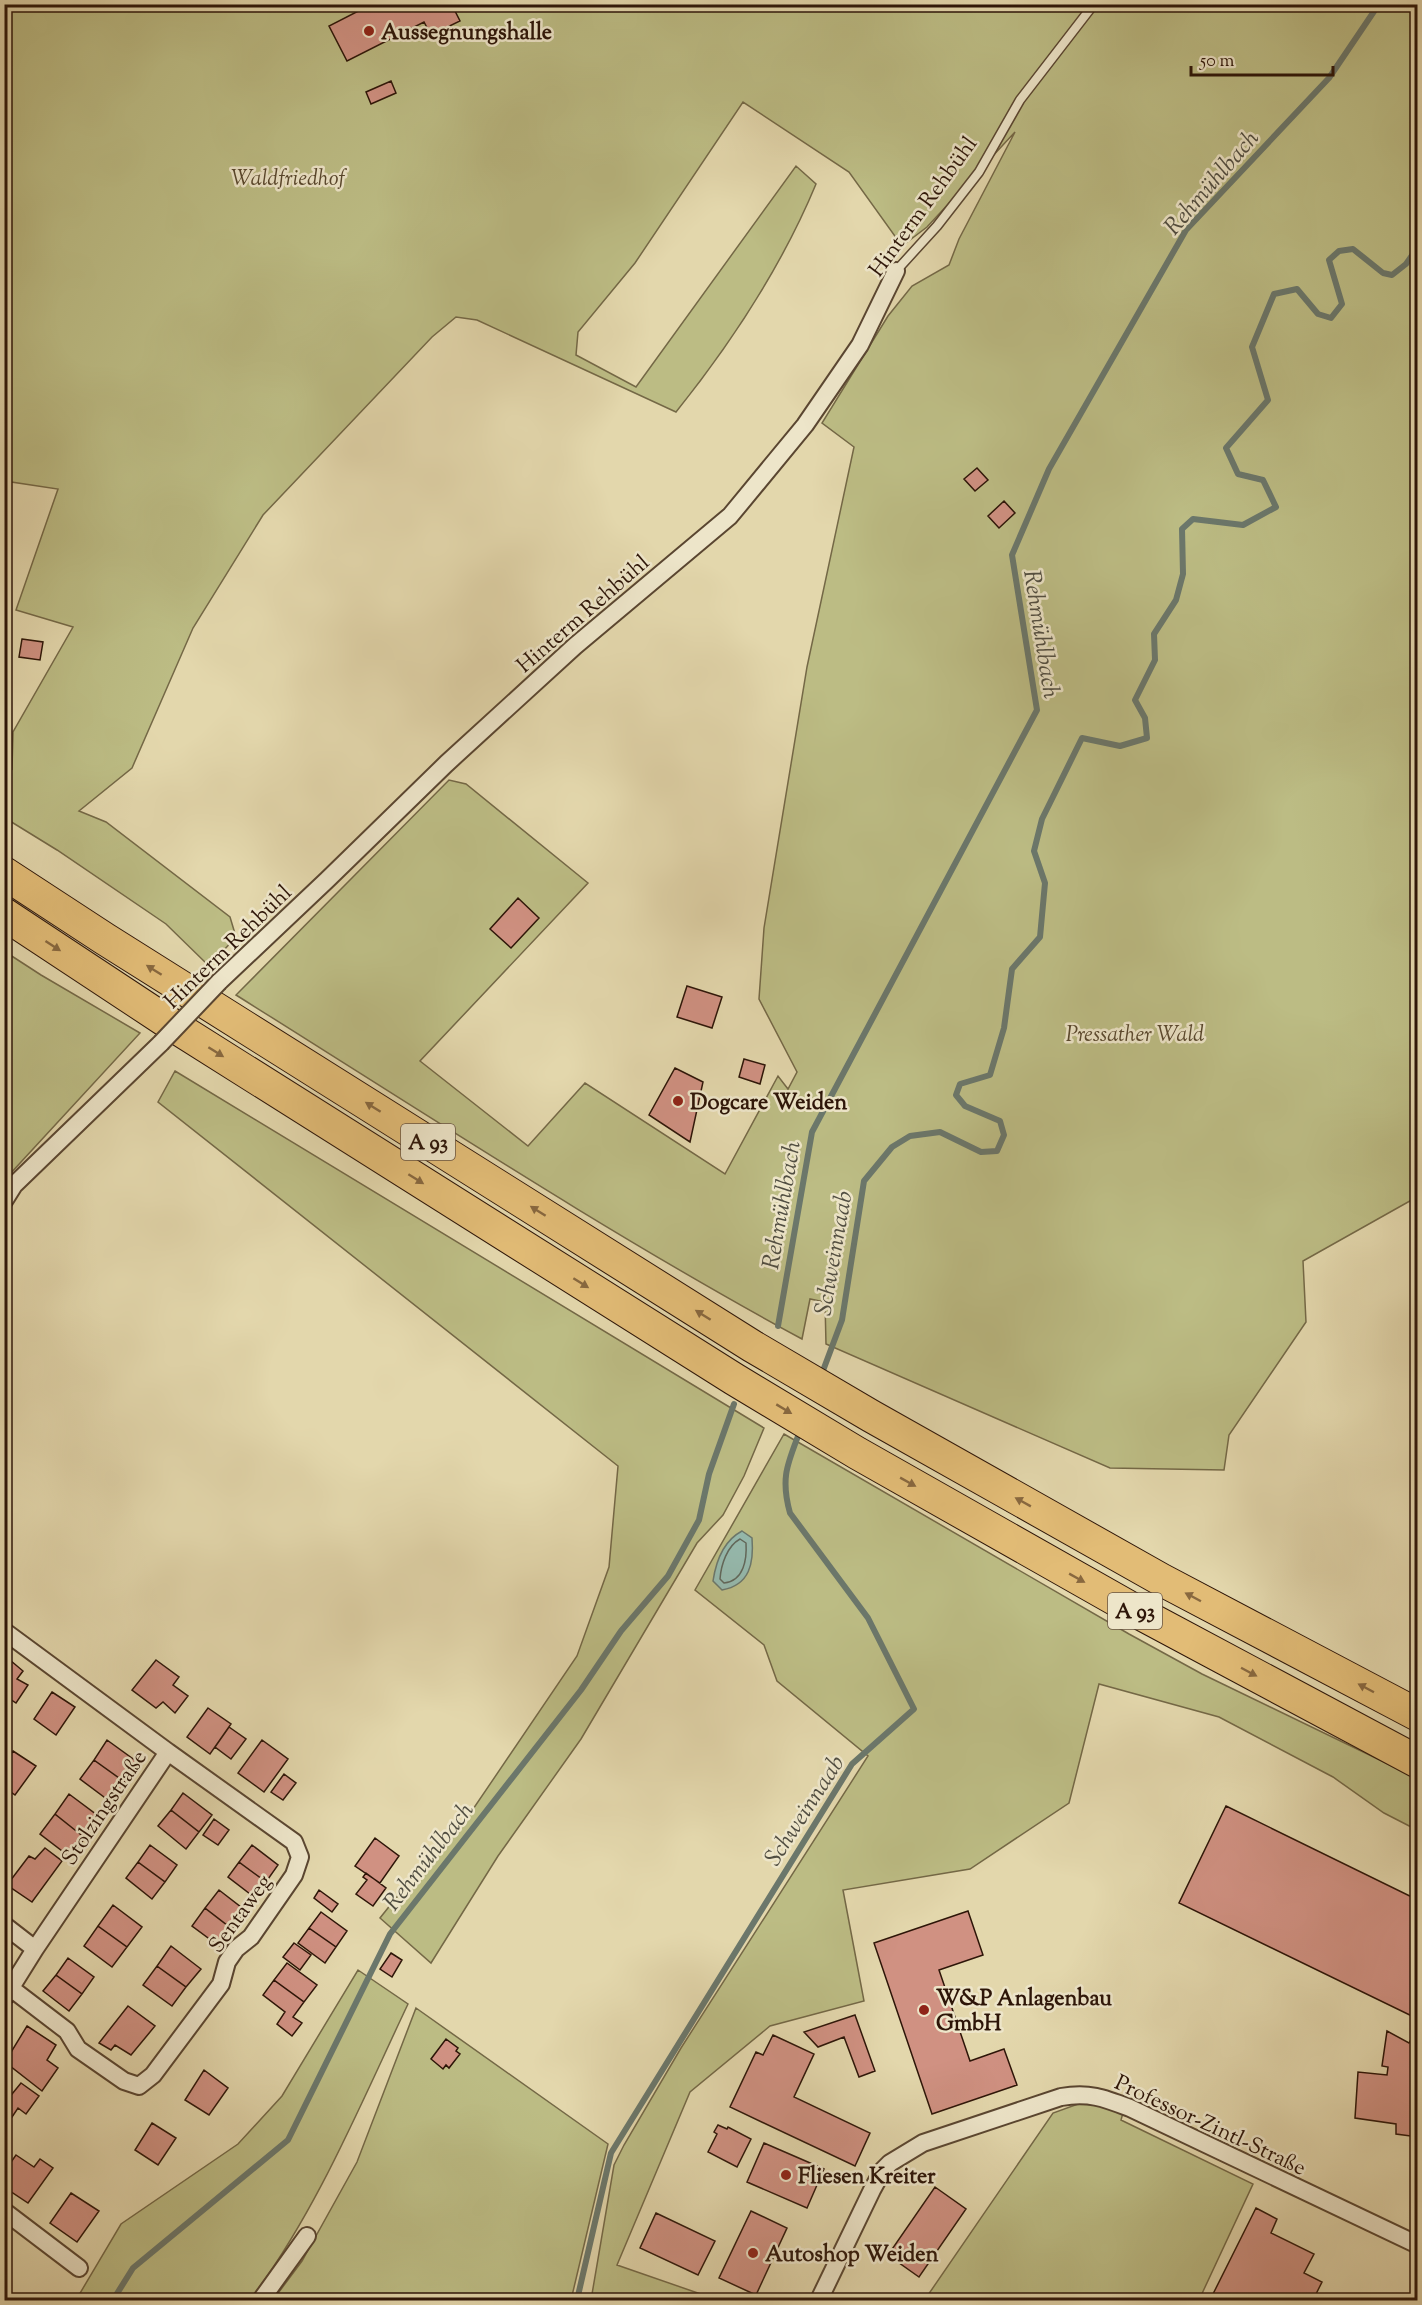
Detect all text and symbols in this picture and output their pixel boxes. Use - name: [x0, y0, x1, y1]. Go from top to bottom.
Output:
- place label: Aussegnungshalle: [381, 18, 552, 50]
- marker: Aussegnungshalle: [362, 24, 376, 38]
- scale bar: [1191, 39, 1334, 77]
- text: 50 m: [1199, 49, 1235, 75]
- water label: Rehmühlbach: [1157, 123, 1268, 243]
- street label: Hinterm Rehbühl: [862, 131, 986, 285]
- park label: Waldfriedhof: [231, 164, 347, 196]
- street label: Hinterm Rehbühl: [510, 548, 658, 682]
- water label: Rehmühlbach: [1013, 568, 1067, 701]
- street label: Hinterm Rehbühl: [158, 879, 300, 1018]
- one-way arrow: [45, 940, 61, 952]
- one-way arrow: [146, 964, 162, 975]
- park label: Pressather Wald: [1066, 1020, 1204, 1052]
- one-way arrow: [208, 1046, 224, 1057]
- place label: Dogcare Weiden: [690, 1088, 847, 1120]
- marker: Dogcare Weiden: [671, 1094, 685, 1108]
- one-way arrow: [364, 1102, 381, 1113]
- road number: A 93: [401, 1124, 455, 1160]
- water label: Rehmühlbach: [755, 1138, 811, 1272]
- one-way arrow: [408, 1173, 424, 1184]
- water label: Schweinnaab: [807, 1188, 863, 1318]
- one-way arrow: [529, 1206, 546, 1217]
- one-way arrow: [573, 1277, 589, 1288]
- one-way arrow: [695, 1309, 711, 1321]
- one-way arrow: [776, 1404, 792, 1415]
- one-way arrow: [899, 1477, 916, 1487]
- one-way arrow: [1014, 1497, 1031, 1507]
- one-way arrow: [1069, 1573, 1086, 1583]
- one-way arrow: [1185, 1592, 1202, 1602]
- road number: A 93: [1108, 1593, 1162, 1629]
- one-way arrow: [1240, 1667, 1257, 1676]
- one-way arrow: [1357, 1683, 1374, 1693]
- street label: Stolzingstraße: [55, 1745, 156, 1873]
- water label: Schweinnaab: [757, 1749, 854, 1873]
- water label: Rehmühlbach: [376, 1795, 483, 1919]
- street label: Sentaweg: [202, 1869, 281, 1961]
- place label: W&P Anlagenbau GmbH: [936, 1984, 1112, 2041]
- marker: W&P Anlagenbau GmbH: [917, 2003, 931, 2017]
- street label: Professor-Zintl-Straße: [1109, 2068, 1311, 2185]
- place label: Fliesen Kreiter: [798, 2162, 936, 2194]
- marker: Fliesen Kreiter: [779, 2168, 793, 2182]
- place label: Autoshop Weiden: [765, 2240, 939, 2272]
- marker: Autoshop Weiden: [746, 2246, 760, 2260]

